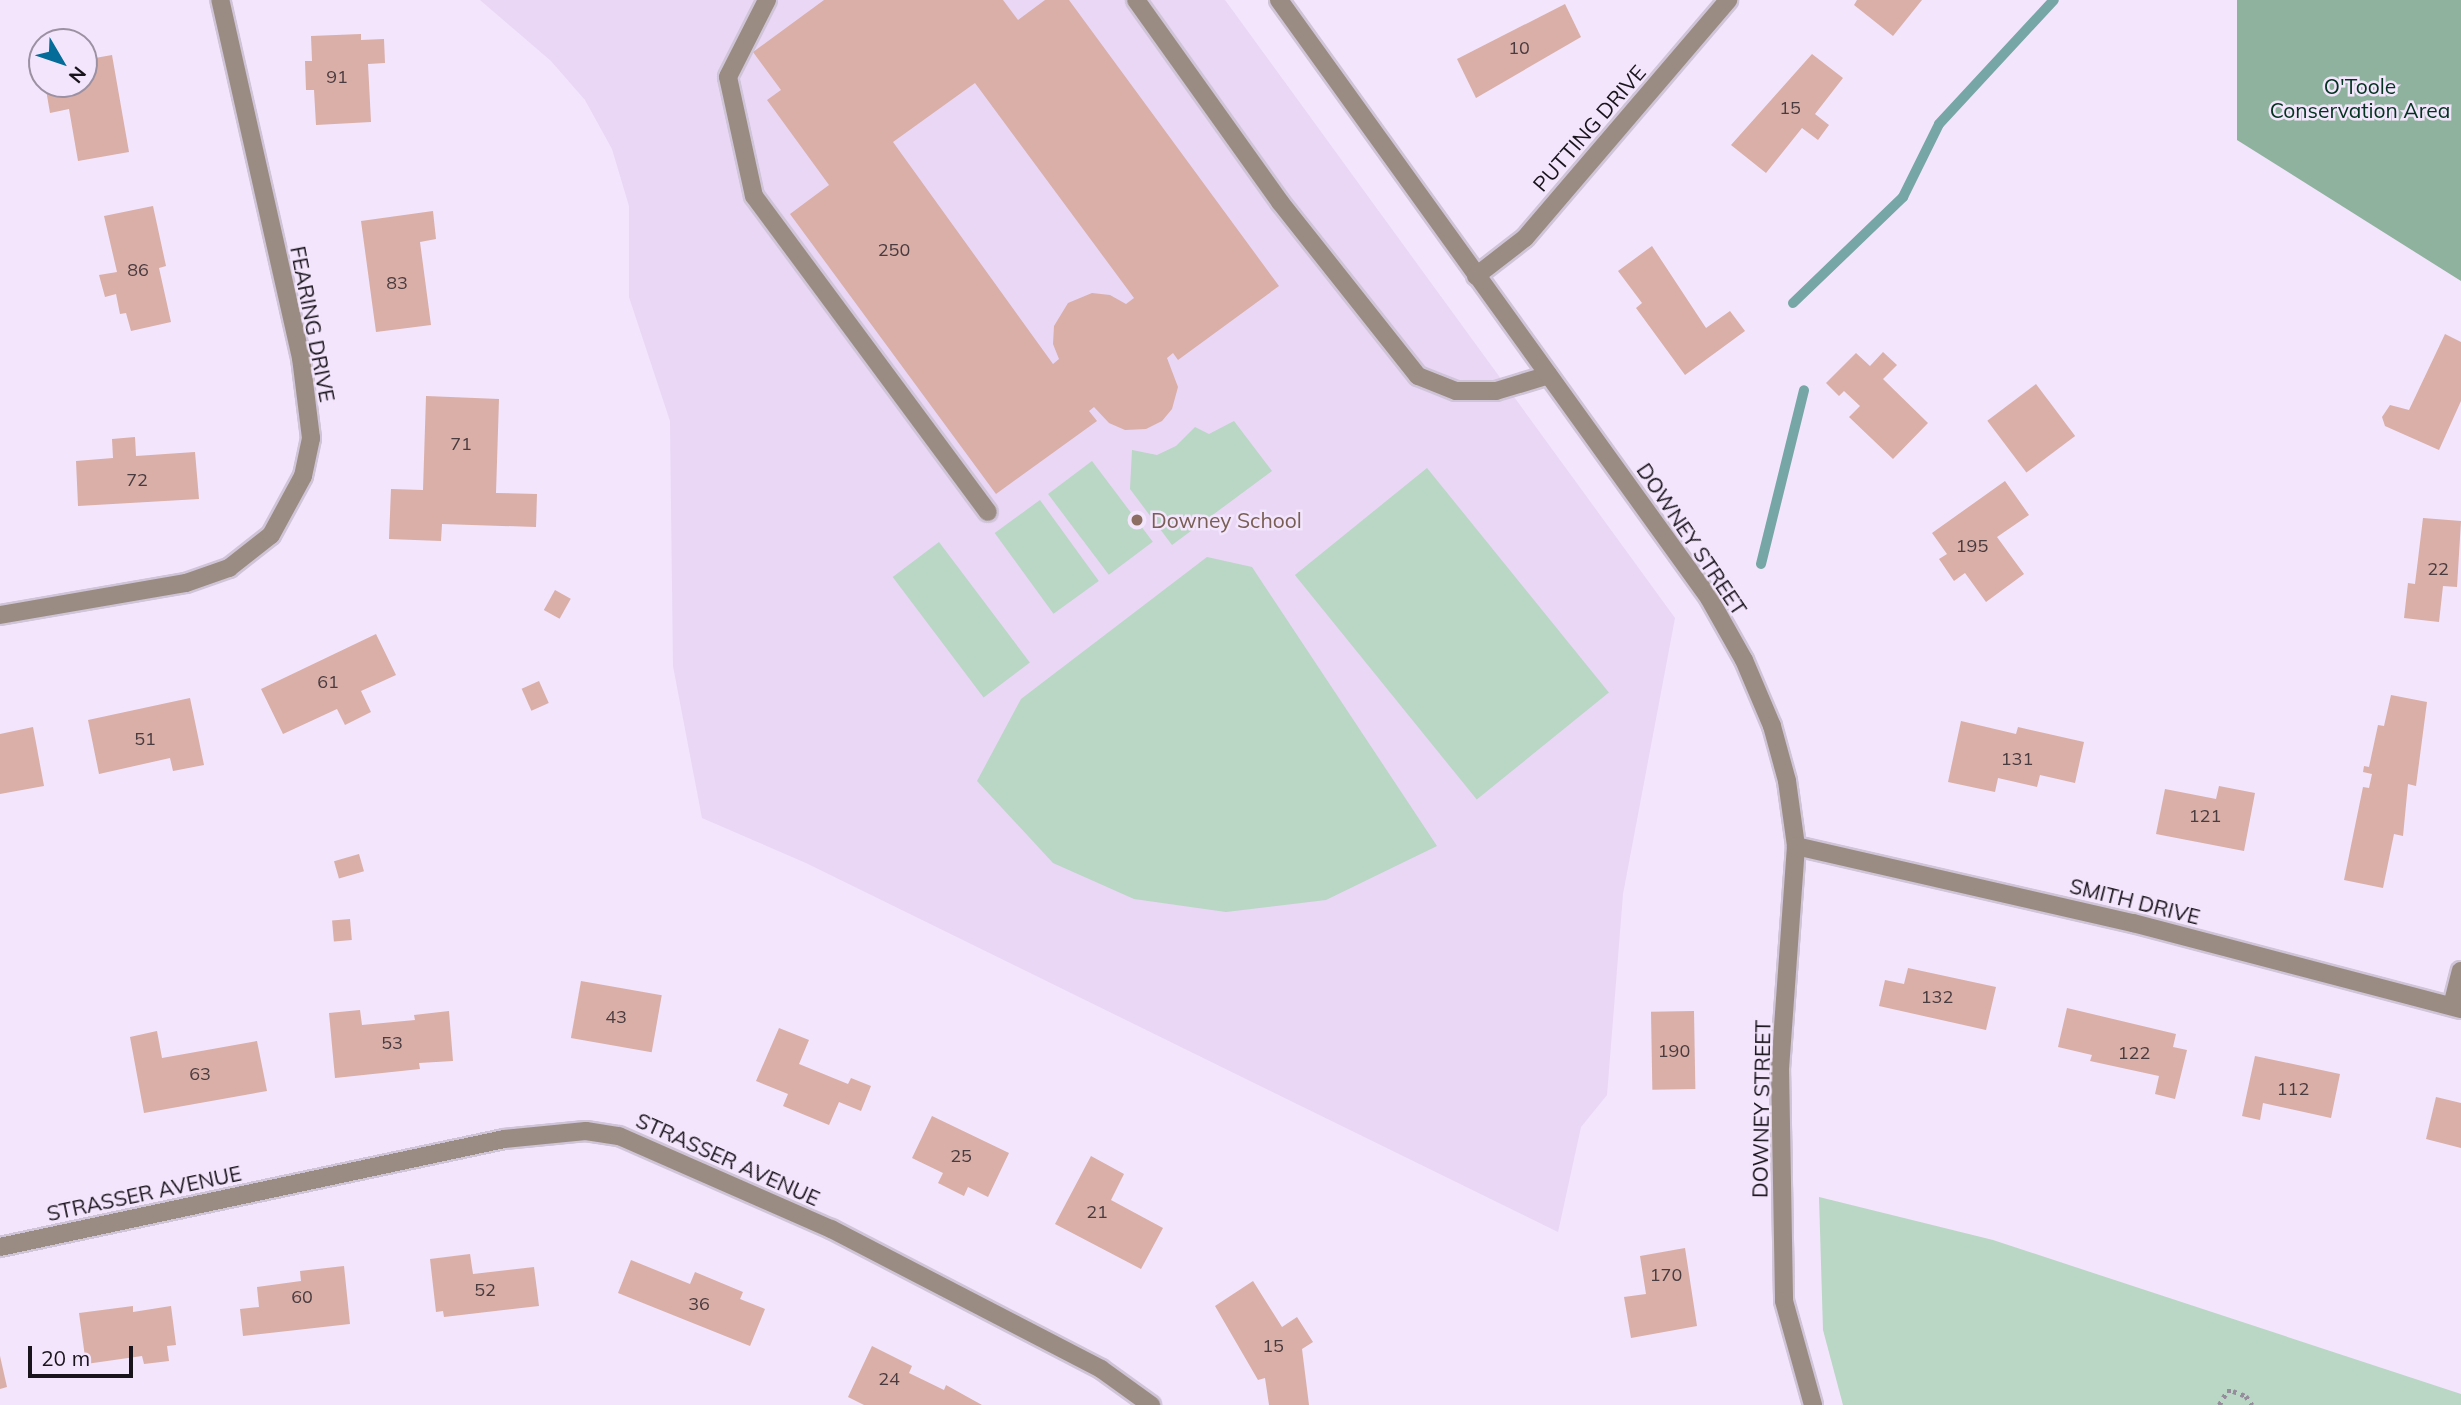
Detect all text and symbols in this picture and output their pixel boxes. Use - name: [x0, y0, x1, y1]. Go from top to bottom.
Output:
- north arrow: [28, 28, 98, 98]
- house number: 10: [1508, 37, 1530, 59]
- street label: PUTTING DRIVE: [1527, 60, 1651, 196]
- text: N: [64, 62, 92, 88]
- house number: 91: [326, 66, 348, 88]
- park label: O'Toole Conservation Area: [2270, 73, 2450, 123]
- house number: 15: [1779, 97, 1801, 119]
- house number: 250: [878, 239, 910, 261]
- street label: FEARING DRIVE: [286, 244, 340, 404]
- house number: 86: [127, 259, 149, 281]
- house number: 83: [386, 272, 408, 294]
- house number: 71: [450, 433, 472, 455]
- street label: DOWNEY STREET: [1632, 458, 1752, 620]
- house number: 72: [126, 469, 148, 491]
- place label: Downey School: [1151, 507, 1302, 533]
- marker: Downey School: [1129, 512, 1145, 528]
- house number: 195: [1956, 535, 1988, 557]
- house number: 22: [2427, 558, 2449, 580]
- house number: 61: [317, 671, 339, 693]
- house number: 51: [134, 728, 156, 750]
- house number: 131: [2001, 748, 2033, 770]
- house number: 121: [2189, 805, 2221, 827]
- street label: SMITH DRIVE: [2067, 873, 2203, 929]
- house number: 132: [1921, 986, 1953, 1008]
- house number: 43: [605, 1006, 627, 1028]
- street label: DOWNEY STREET: [1747, 1020, 1775, 1198]
- house number: 53: [381, 1032, 403, 1054]
- house number: 190: [1658, 1040, 1690, 1062]
- house number: 122: [2118, 1042, 2150, 1064]
- house number: 63: [189, 1063, 211, 1085]
- house number: 112: [2277, 1078, 2309, 1100]
- street label: STRASSER AVENUE: [632, 1107, 824, 1211]
- house number: 25: [950, 1145, 972, 1167]
- street label: STRASSER AVENUE: [44, 1160, 244, 1226]
- house number: 21: [1086, 1201, 1108, 1223]
- house number: 170: [1650, 1264, 1682, 1286]
- house number: 52: [474, 1279, 496, 1301]
- house number: 60: [291, 1286, 313, 1308]
- house number: 36: [688, 1293, 710, 1315]
- scale bar: [32, 1332, 136, 1376]
- house number: 15: [1262, 1335, 1284, 1357]
- text: 20 m: [41, 1345, 90, 1371]
- house number: 24: [878, 1368, 900, 1390]

